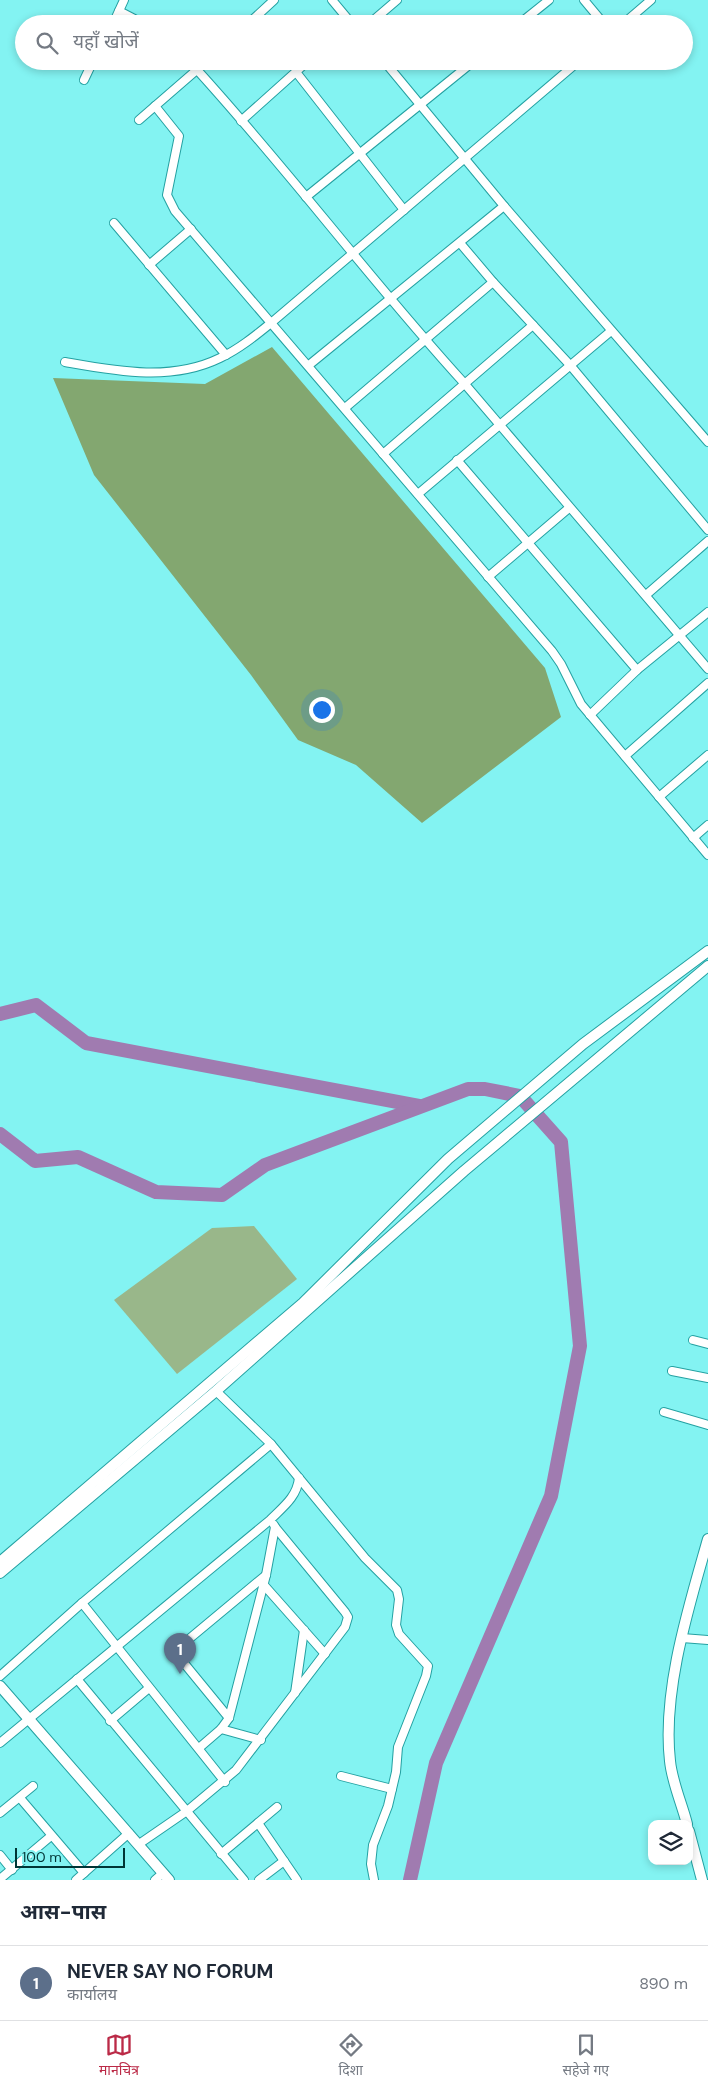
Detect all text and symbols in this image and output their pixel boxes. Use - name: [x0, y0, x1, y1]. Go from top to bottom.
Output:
- search box: [15, 15, 693, 70]
- icon: search: [33, 29, 61, 57]
- text: यहाँ खोजें: [73, 29, 139, 54]
- your location: [309, 697, 335, 723]
- pin: 1: [164, 1633, 196, 1674]
- map controls: [648, 1820, 693, 1865]
- button: layers: [648, 1820, 693, 1865]
- scale bar: [15, 1845, 125, 1868]
- text: 100 m: [22, 1848, 62, 1866]
- text: आस-पास: [20, 1898, 106, 1926]
- text: NEVER SAY NO FORUM: [67, 1959, 273, 1984]
- text: 1: [33, 1973, 39, 1994]
- text: 890 m: [639, 1973, 688, 1994]
- text: कार्यालय: [67, 1984, 117, 2005]
- tab: मानचित्र: [99, 2031, 139, 2081]
- tab: दिशा: [337, 2031, 365, 2081]
- tab: सहेजे गए: [562, 2031, 609, 2081]

